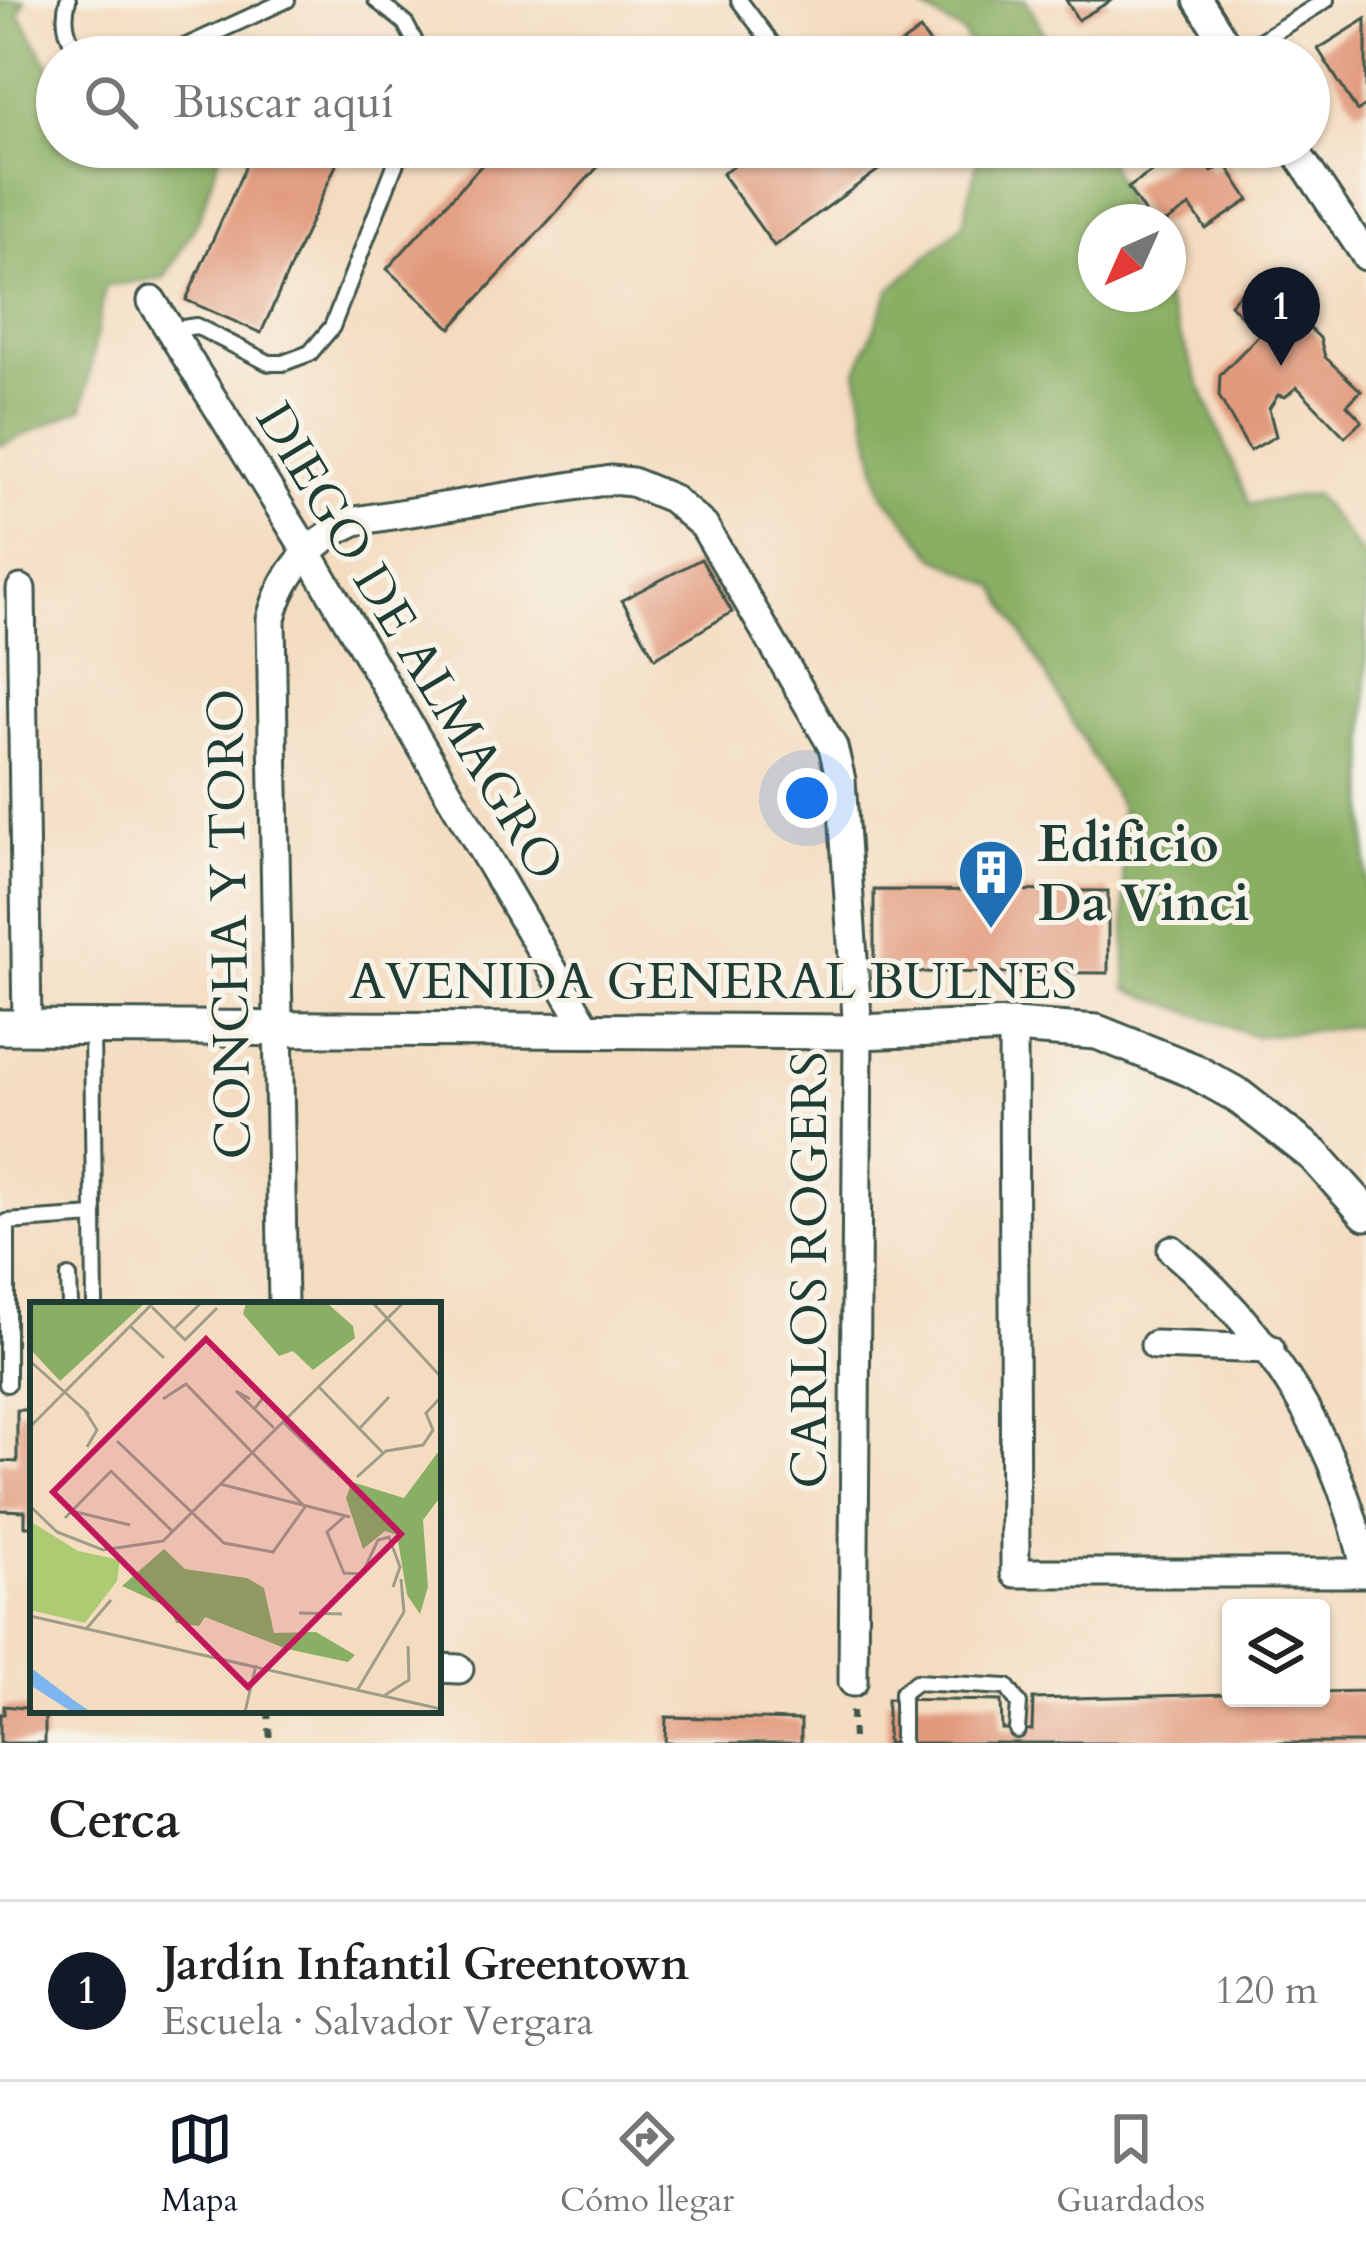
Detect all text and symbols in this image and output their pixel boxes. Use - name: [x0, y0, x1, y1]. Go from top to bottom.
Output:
- search box: [36, 36, 1330, 168]
- icon: search: [78, 69, 144, 135]
- text: Buscar aquí: [174, 72, 394, 133]
- north arrow: [1078, 204, 1186, 312]
- pin: 1: [1242, 267, 1320, 366]
- street label: DIEGO DE ALMAGRO: [239, 390, 580, 894]
- street label: CONCHA Y TORO: [191, 688, 269, 1160]
- your location: [777, 768, 837, 828]
- place label: Edificio Da Vinci: [1038, 810, 1250, 939]
- building icon: Edificio Da Vinci: [956, 837, 1026, 931]
- street label: AVENIDA GENERAL BULNES: [349, 947, 1077, 1017]
- street label: CARLOS ROGERS: [775, 1052, 845, 1488]
- inset map: [30, 1302, 441, 1713]
- map controls: [1222, 1599, 1330, 1707]
- button: layers: [1222, 1599, 1330, 1707]
- text: Cerca: [48, 1786, 180, 1856]
- text: Jardín Infantil Greentown: [162, 1934, 689, 1995]
- text: 1: [77, 1964, 97, 2017]
- text: 120 m: [1215, 1964, 1318, 2017]
- text: Escuela · Salvador Vergara: [162, 1995, 593, 2048]
- tab: Mapa: [161, 2106, 238, 2223]
- tab: Cómo llegar: [560, 2106, 734, 2223]
- tab: Guardados: [1056, 2106, 1205, 2223]

